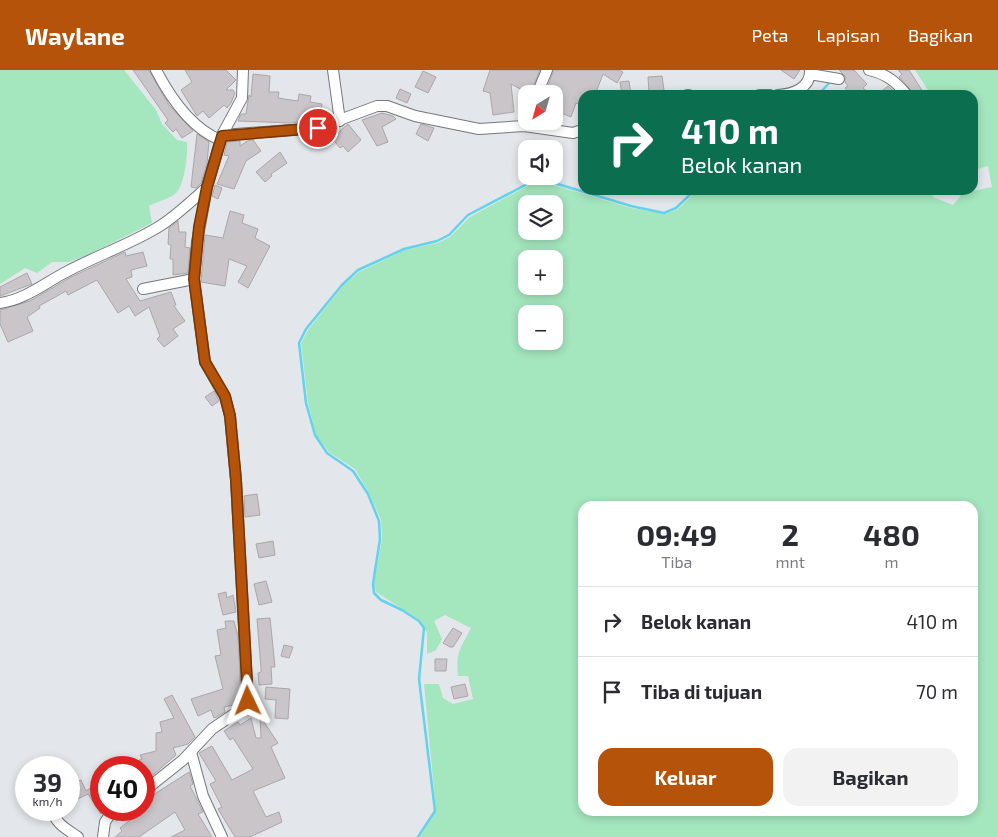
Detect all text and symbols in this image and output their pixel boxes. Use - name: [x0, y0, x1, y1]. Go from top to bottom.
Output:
- text: Waylane: [25, 21, 125, 50]
- text: Peta: [751, 24, 788, 46]
- text: Lapisan: [816, 24, 880, 46]
- text: Bagikan: [908, 24, 973, 46]
- north arrow: [518, 85, 562, 130]
- map controls: [518, 85, 563, 350]
- pin: [297, 107, 339, 149]
- text: 410 m: [681, 109, 779, 151]
- icon: right: [598, 110, 663, 175]
- icon: arrive: [304, 114, 332, 142]
- button: sound: [518, 140, 563, 185]
- text: Belok kanan: [681, 151, 802, 177]
- button: layers: [518, 195, 563, 240]
- button: +: [518, 250, 563, 295]
- button: −: [518, 305, 563, 350]
- text: 09:49: [636, 516, 717, 552]
- text: 2: [781, 516, 799, 552]
- text: 480: [863, 516, 920, 552]
- text: Tiba: [661, 552, 692, 571]
- text: mnt: [776, 552, 805, 571]
- text: m: [884, 552, 898, 571]
- icon: right: [598, 608, 626, 636]
- text: Belok kanan: [641, 610, 751, 633]
- text: 410 m: [906, 610, 958, 633]
- position arrow: [221, 674, 273, 726]
- icon: arrive: [598, 678, 626, 706]
- text: Tiba di tujuan: [641, 680, 762, 703]
- text: 70 m: [916, 680, 958, 703]
- button: Keluar: [598, 748, 773, 806]
- button: Bagikan: [783, 748, 958, 806]
- speed limit sign: 40: [90, 756, 155, 821]
- text: 39: [33, 767, 62, 797]
- text: km/h: [33, 794, 62, 808]

